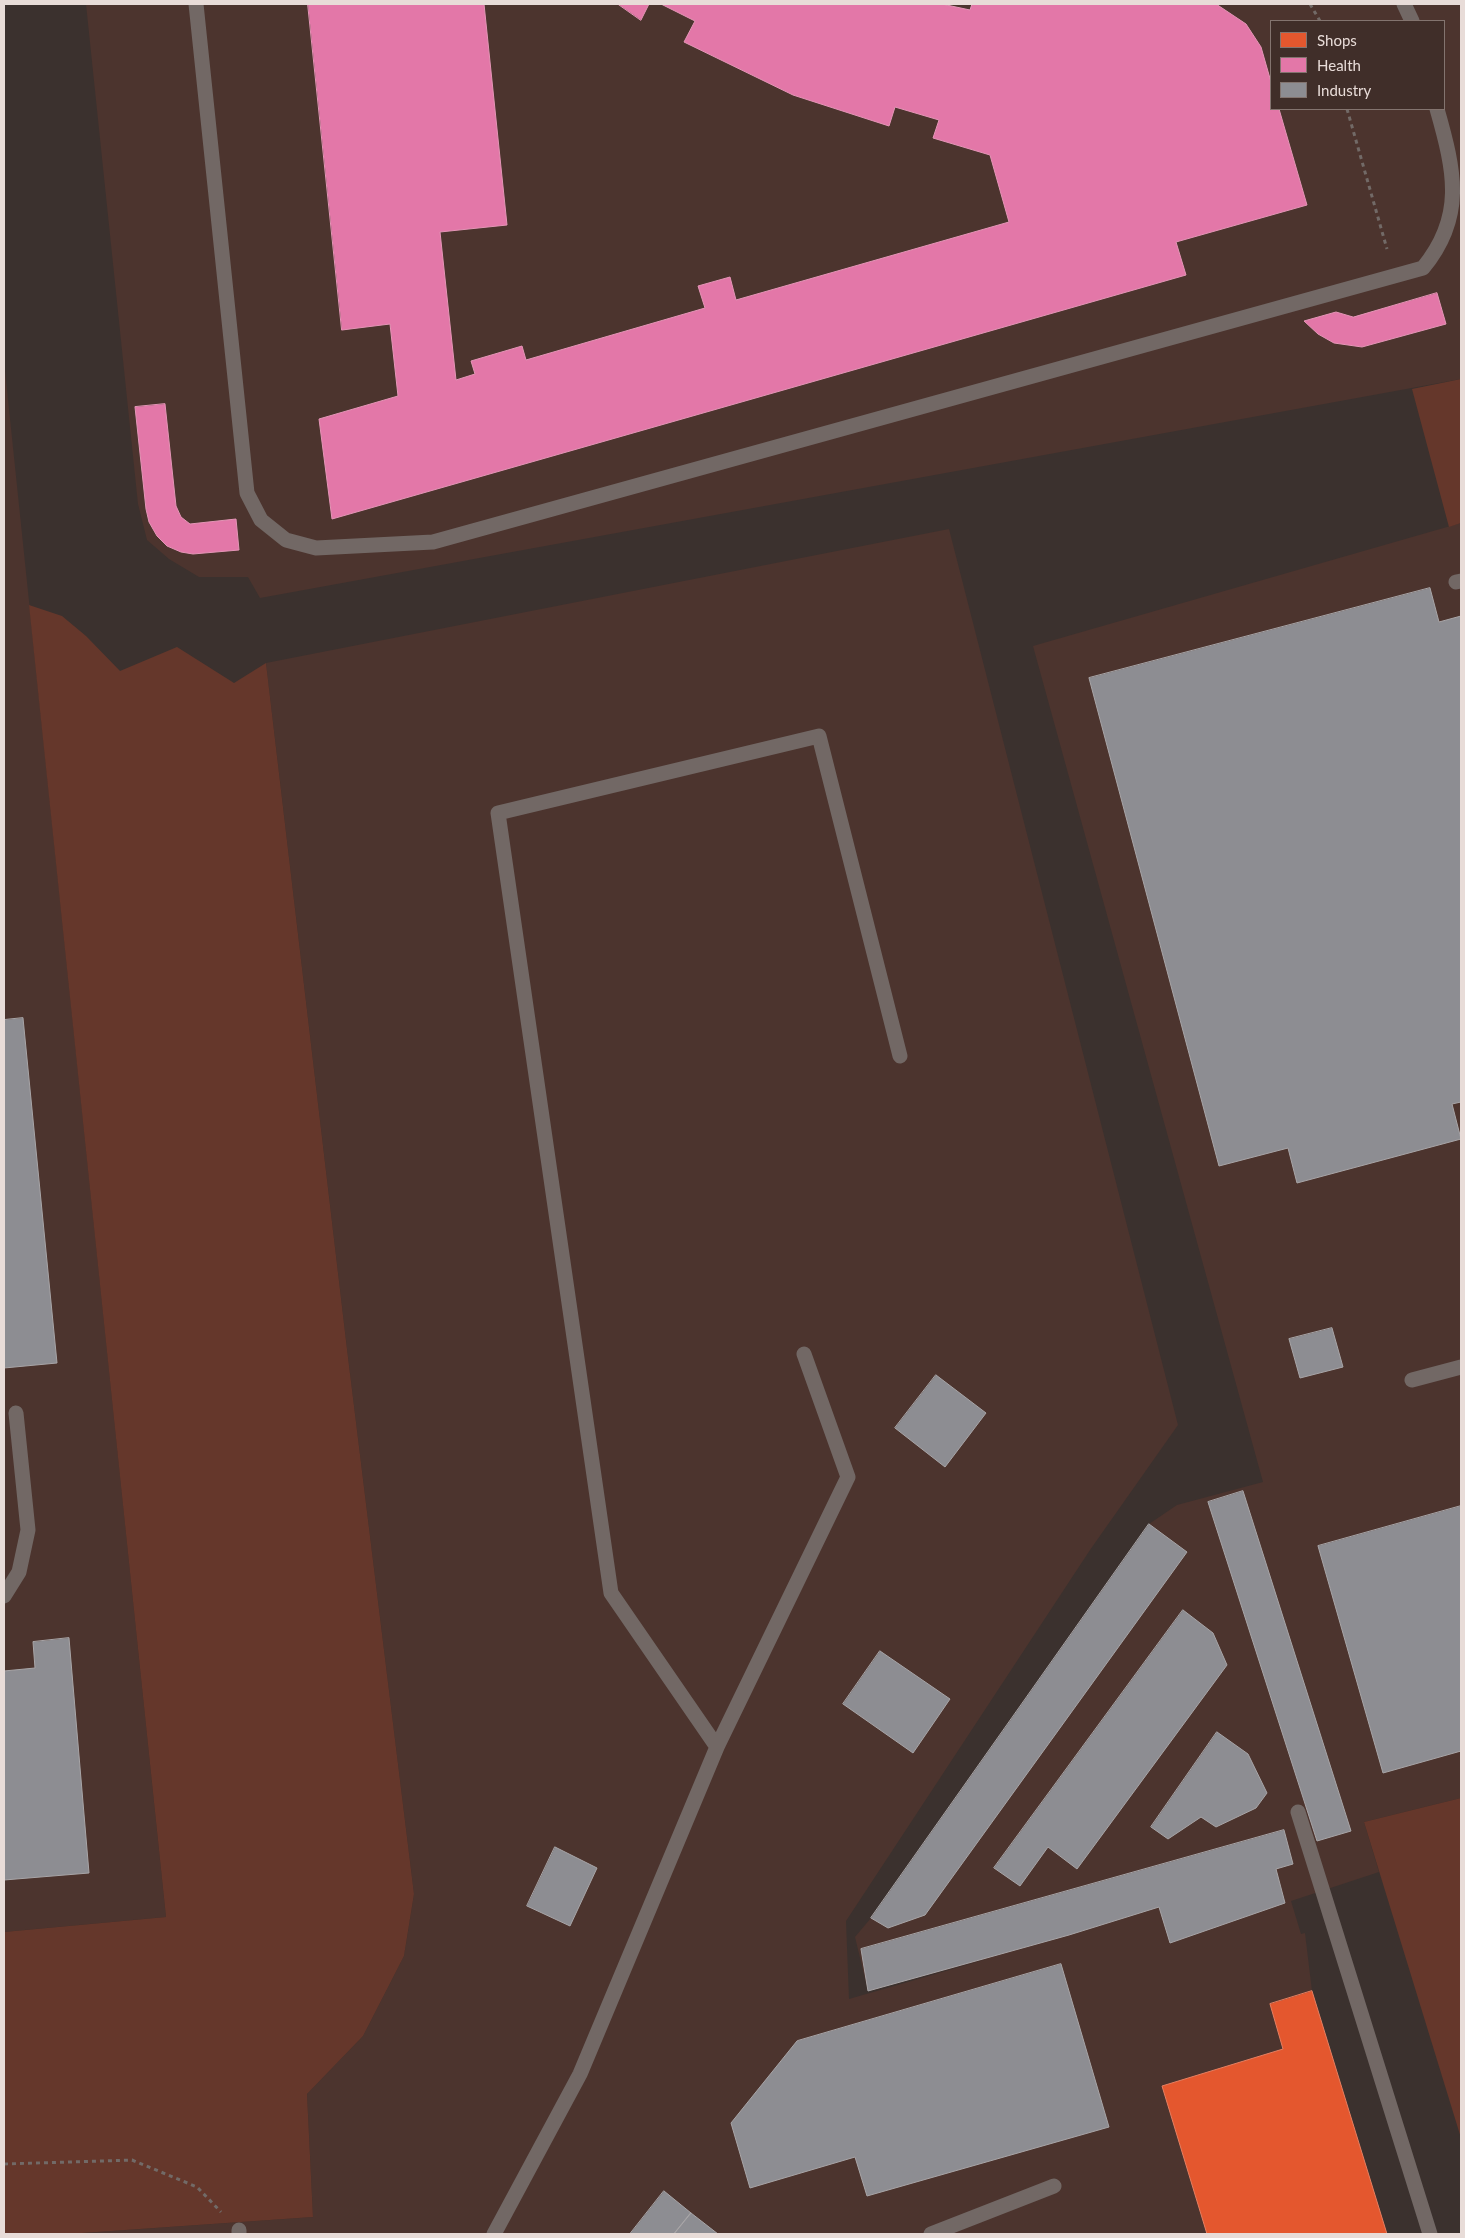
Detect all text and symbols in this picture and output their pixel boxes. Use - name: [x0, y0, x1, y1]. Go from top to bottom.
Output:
- legend: [1270, 20, 1445, 110]
- text: Shops: [1317, 31, 1357, 49]
- text: Health: [1317, 56, 1361, 74]
- text: Industry: [1317, 81, 1371, 99]

